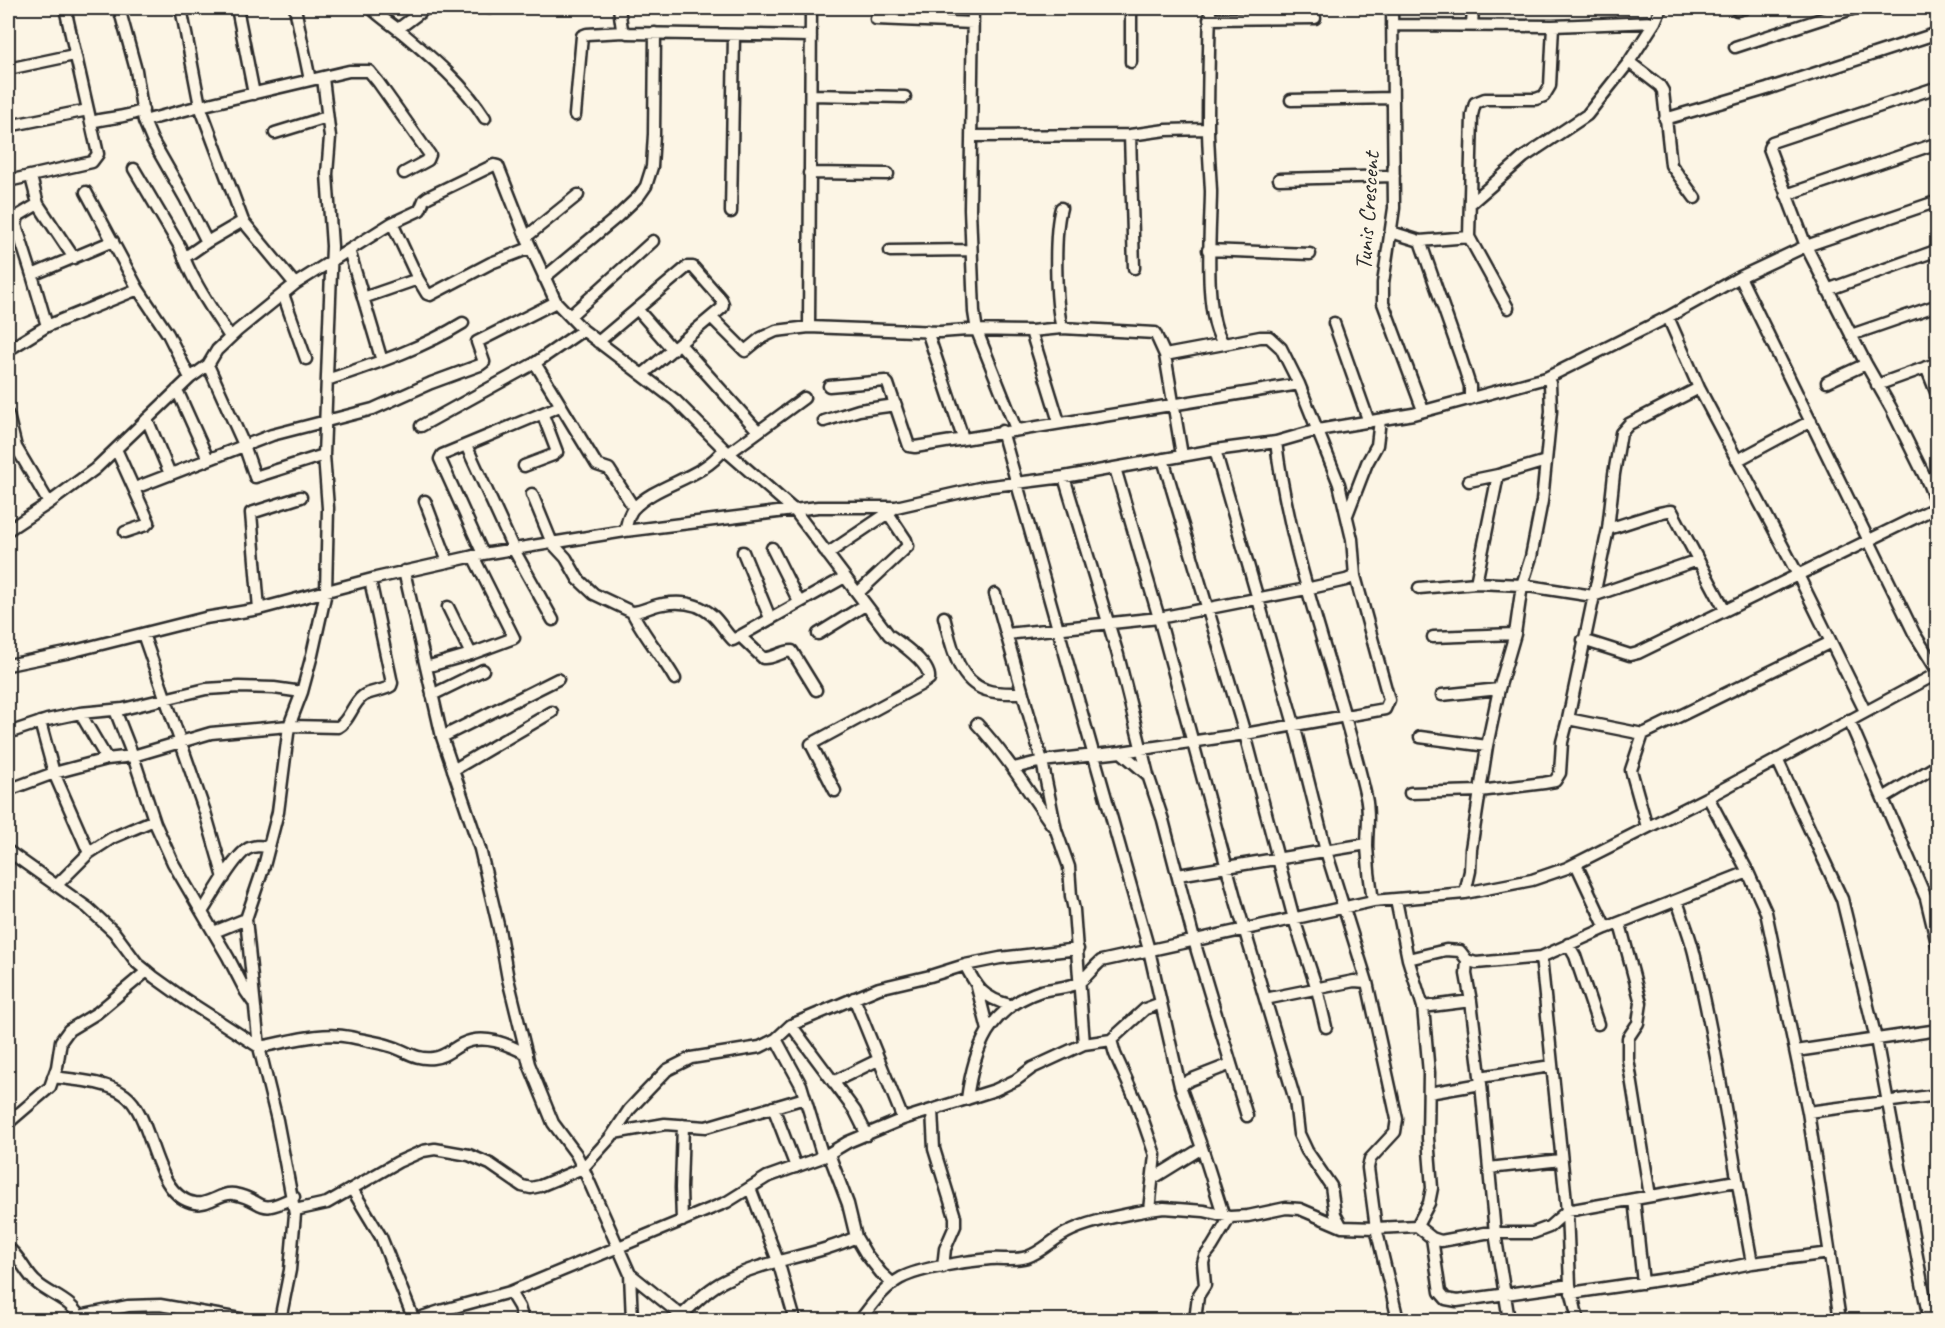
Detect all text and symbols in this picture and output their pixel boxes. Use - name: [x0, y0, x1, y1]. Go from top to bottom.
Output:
- street label: Tunis Crescent: [1348, 149, 1386, 271]

